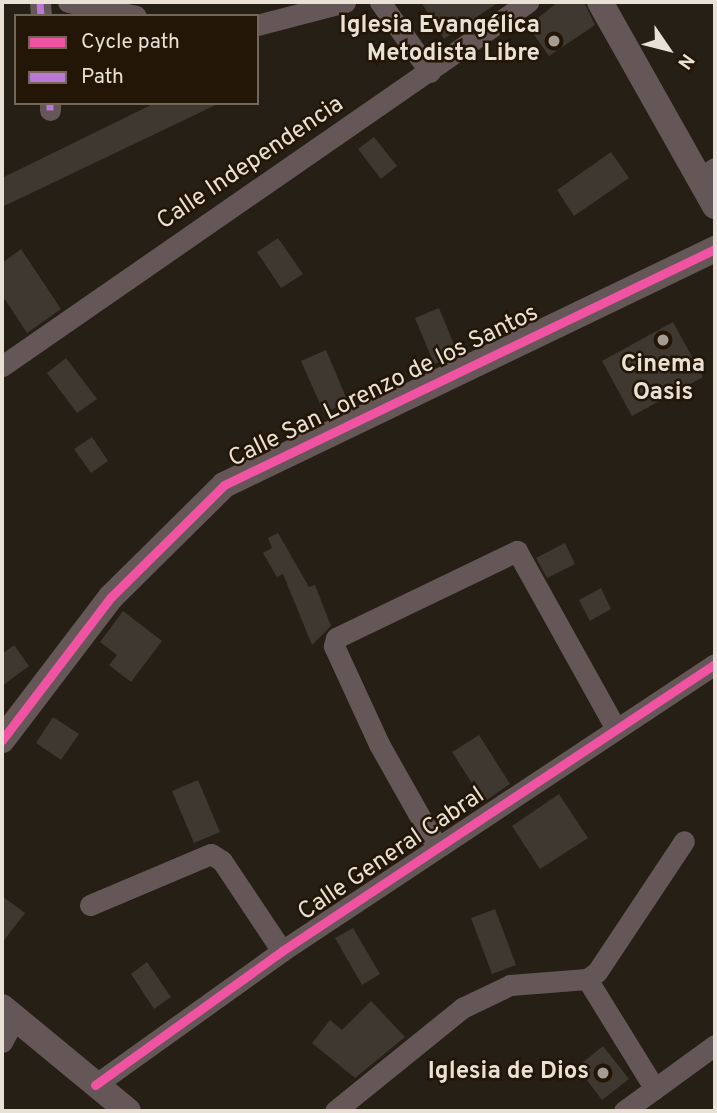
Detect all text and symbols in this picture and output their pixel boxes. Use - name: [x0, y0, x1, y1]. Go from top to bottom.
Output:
- place label: Iglesia Evangélica Metodista Libre: [340, 13, 540, 69]
- legend: [14, 14, 259, 105]
- north arrow: [633, 14, 703, 84]
- text: Cycle path: [81, 29, 180, 56]
- marker: Iglesia Evangélica Metodista Libre: [546, 33, 562, 49]
- text: N: [671, 49, 699, 74]
- text: Path: [81, 64, 124, 91]
- street label: Calle Independencia: [152, 91, 350, 237]
- street label: Calle San Lorenzo de los Santos: [225, 299, 543, 475]
- marker: Cinema Oasis: [655, 332, 671, 348]
- place label: Cinema Oasis: [621, 352, 705, 408]
- street label: Calle General Cabral: [293, 782, 491, 928]
- place label: Iglesia de Dios: [428, 1059, 589, 1087]
- marker: Iglesia de Dios: [595, 1065, 611, 1081]

